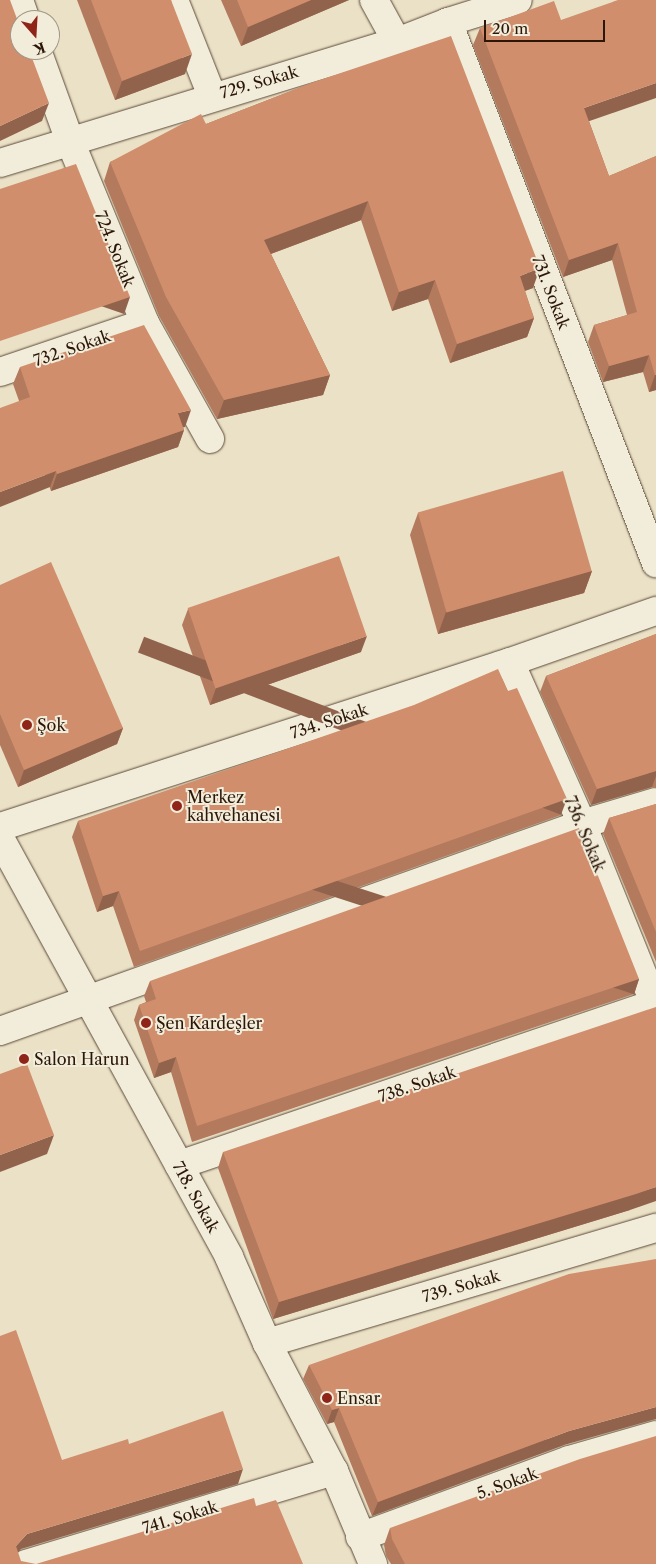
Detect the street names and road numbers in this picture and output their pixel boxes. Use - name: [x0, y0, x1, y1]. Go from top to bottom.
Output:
- street label: 729. Sokak: [218, 62, 300, 102]
- street label: 724. Sokak: [91, 208, 139, 290]
- street label: 731. Sokak: [528, 252, 574, 332]
- street label: 732. Sokak: [31, 326, 113, 370]
- street label: 734. Sokak: [288, 699, 370, 743]
- street label: 736. Sokak: [560, 793, 610, 875]
- street label: 738. Sokak: [376, 1062, 458, 1106]
- street label: 718. Sokak: [169, 1158, 223, 1236]
- street label: 739. Sokak: [420, 1266, 502, 1306]
- street label: 5. Sokak: [474, 1463, 540, 1503]
- street label: 741. Sokak: [140, 1496, 220, 1538]

